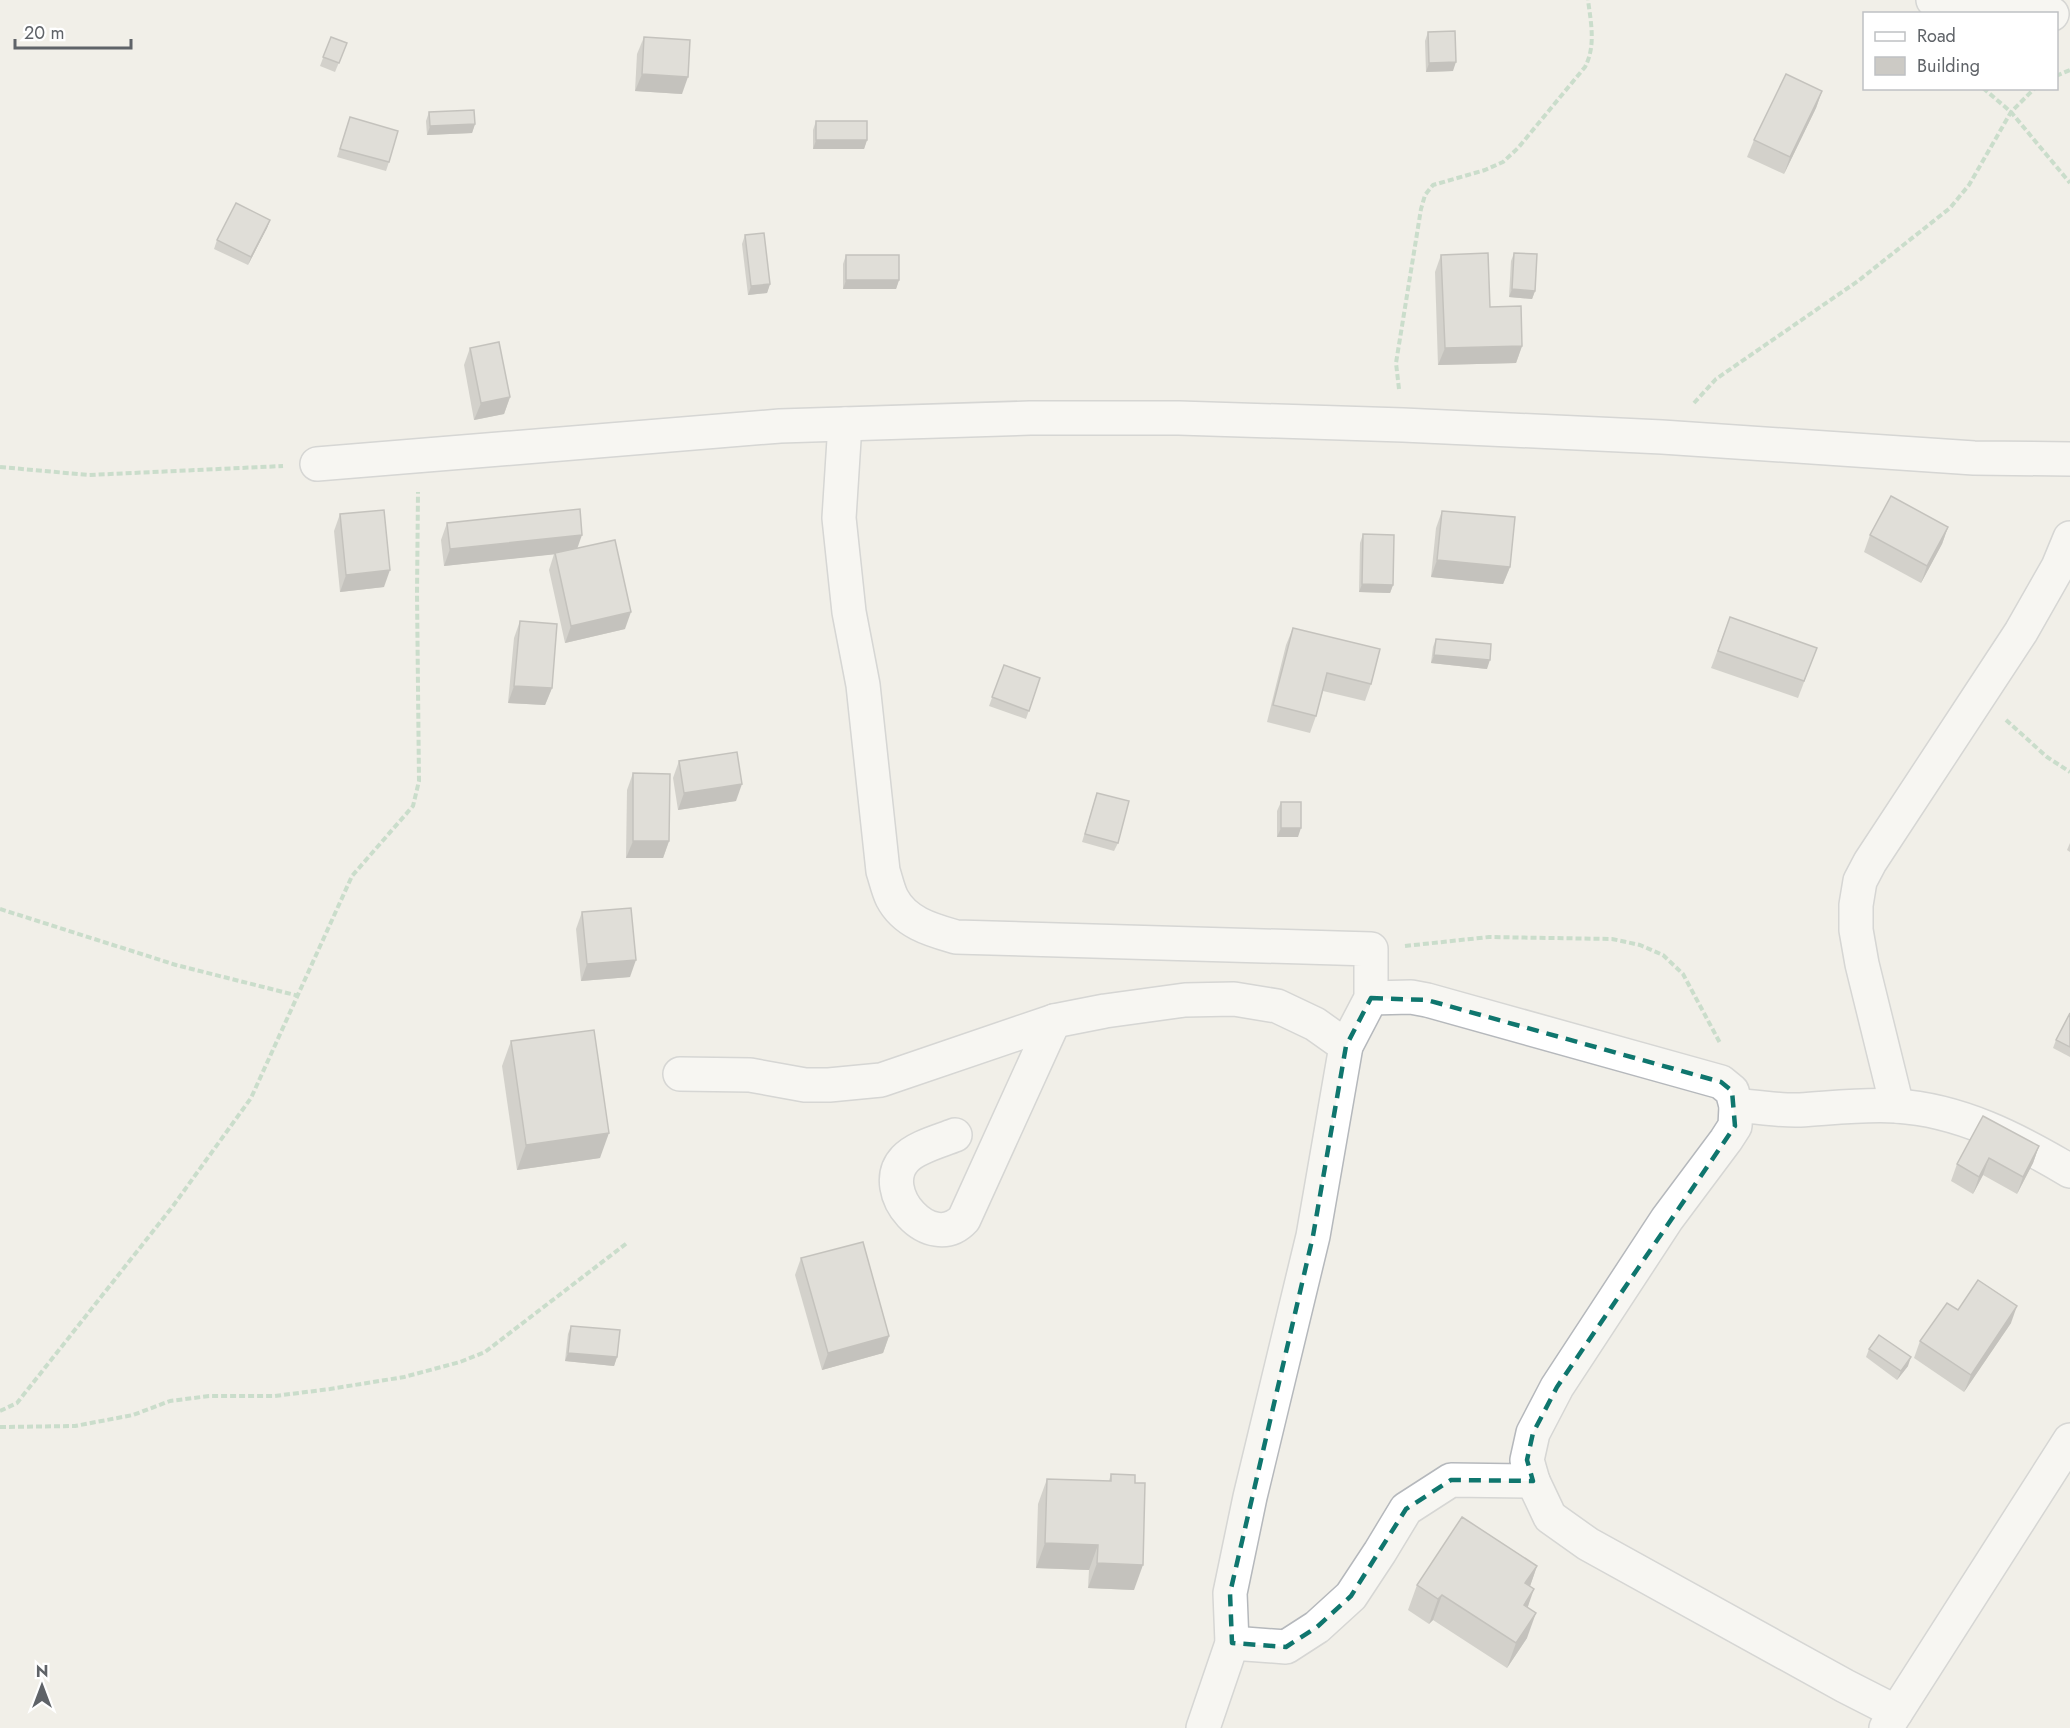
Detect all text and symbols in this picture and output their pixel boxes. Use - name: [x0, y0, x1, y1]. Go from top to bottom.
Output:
- scale bar: [15, 12, 130, 50]
- legend: [1863, 12, 2058, 90]
- text: 20 m: [24, 20, 64, 46]
- text: Road: [1917, 23, 1956, 49]
- text: Building: [1917, 53, 1980, 79]
- north arrow: [12, 1656, 72, 1716]
- text: N: [36, 1660, 48, 1683]

